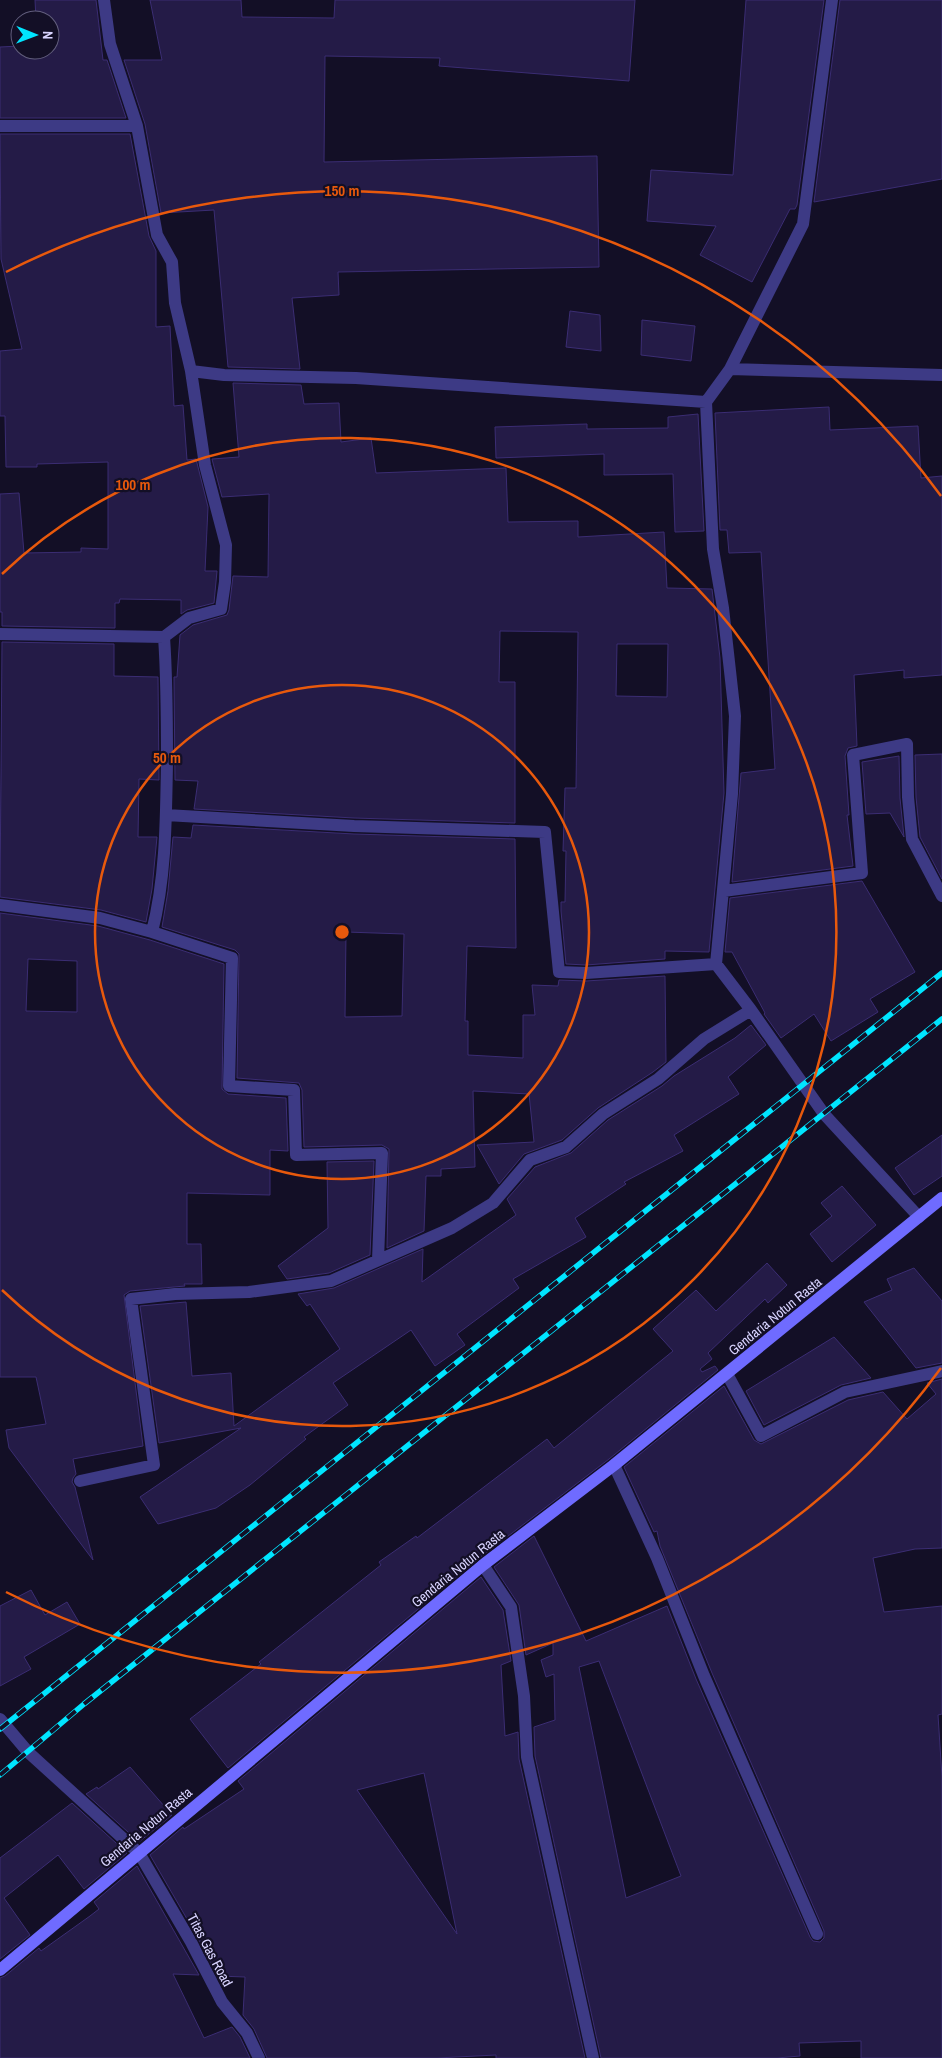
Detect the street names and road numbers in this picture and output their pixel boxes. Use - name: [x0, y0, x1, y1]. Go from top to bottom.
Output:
- street label: Gendaria Notun Rasta: [725, 1272, 826, 1359]
- street label: Gendaria Notun Rasta: [408, 1524, 509, 1611]
- street label: Gendaria Notun Rasta: [96, 1783, 196, 1871]
- street label: Titas Gas Road: [183, 1910, 237, 1990]

